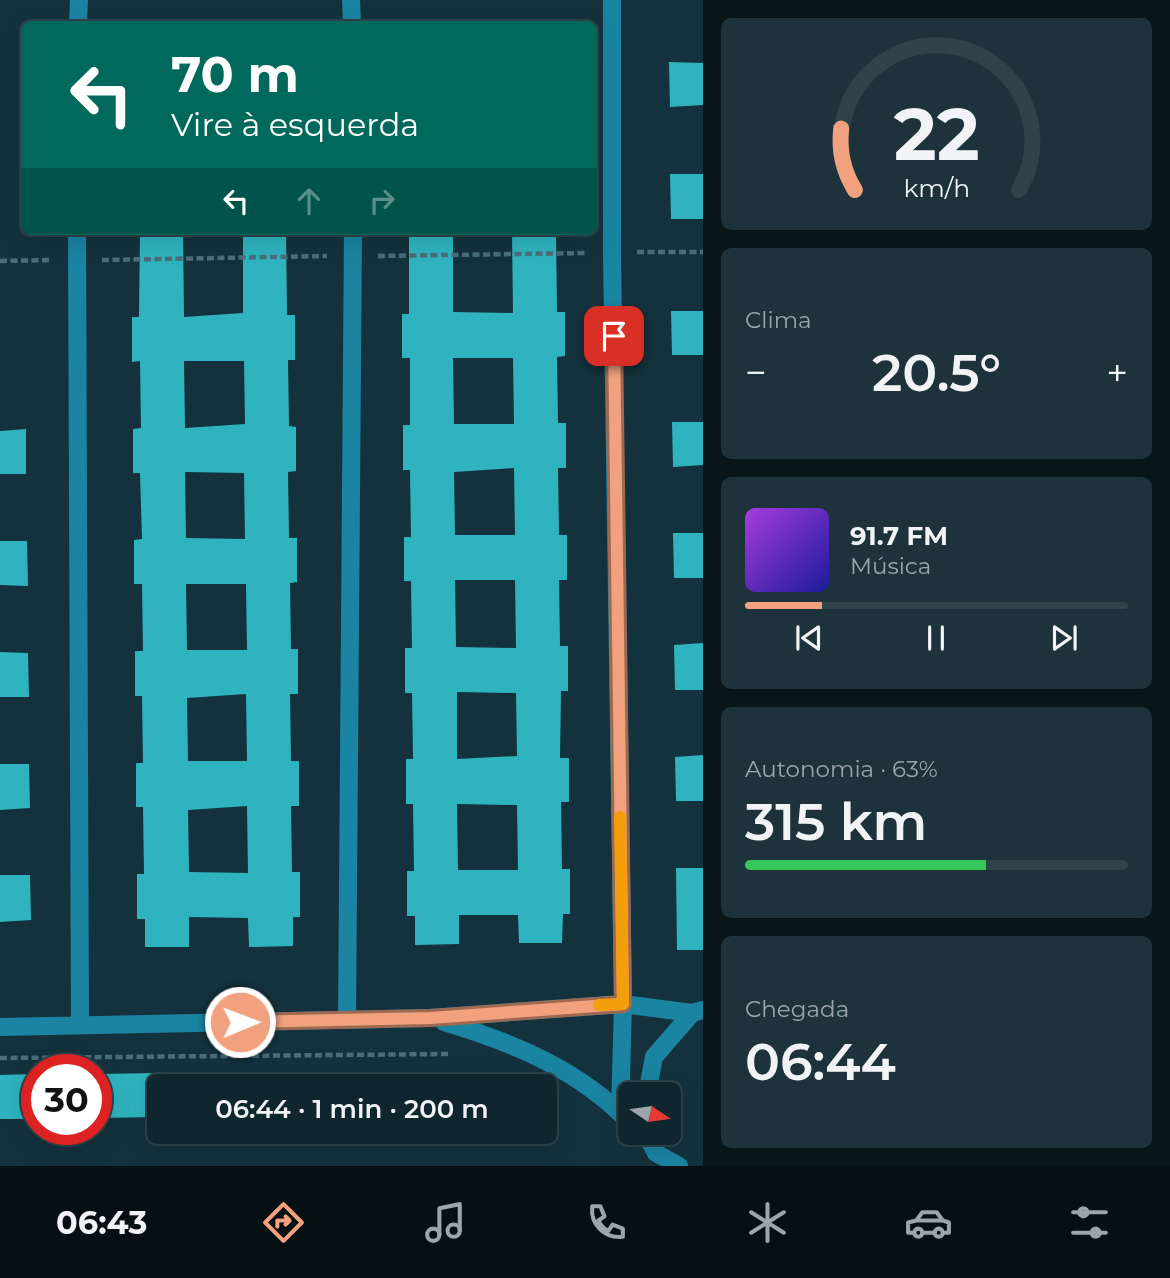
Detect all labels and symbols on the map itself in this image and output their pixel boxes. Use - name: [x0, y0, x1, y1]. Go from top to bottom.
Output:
- pin: [584, 306, 644, 366]
- position arrow: [203, 985, 277, 1059]
- speed limit sign: 30: [21, 1054, 112, 1145]
- north arrow: [618, 1082, 681, 1144]

